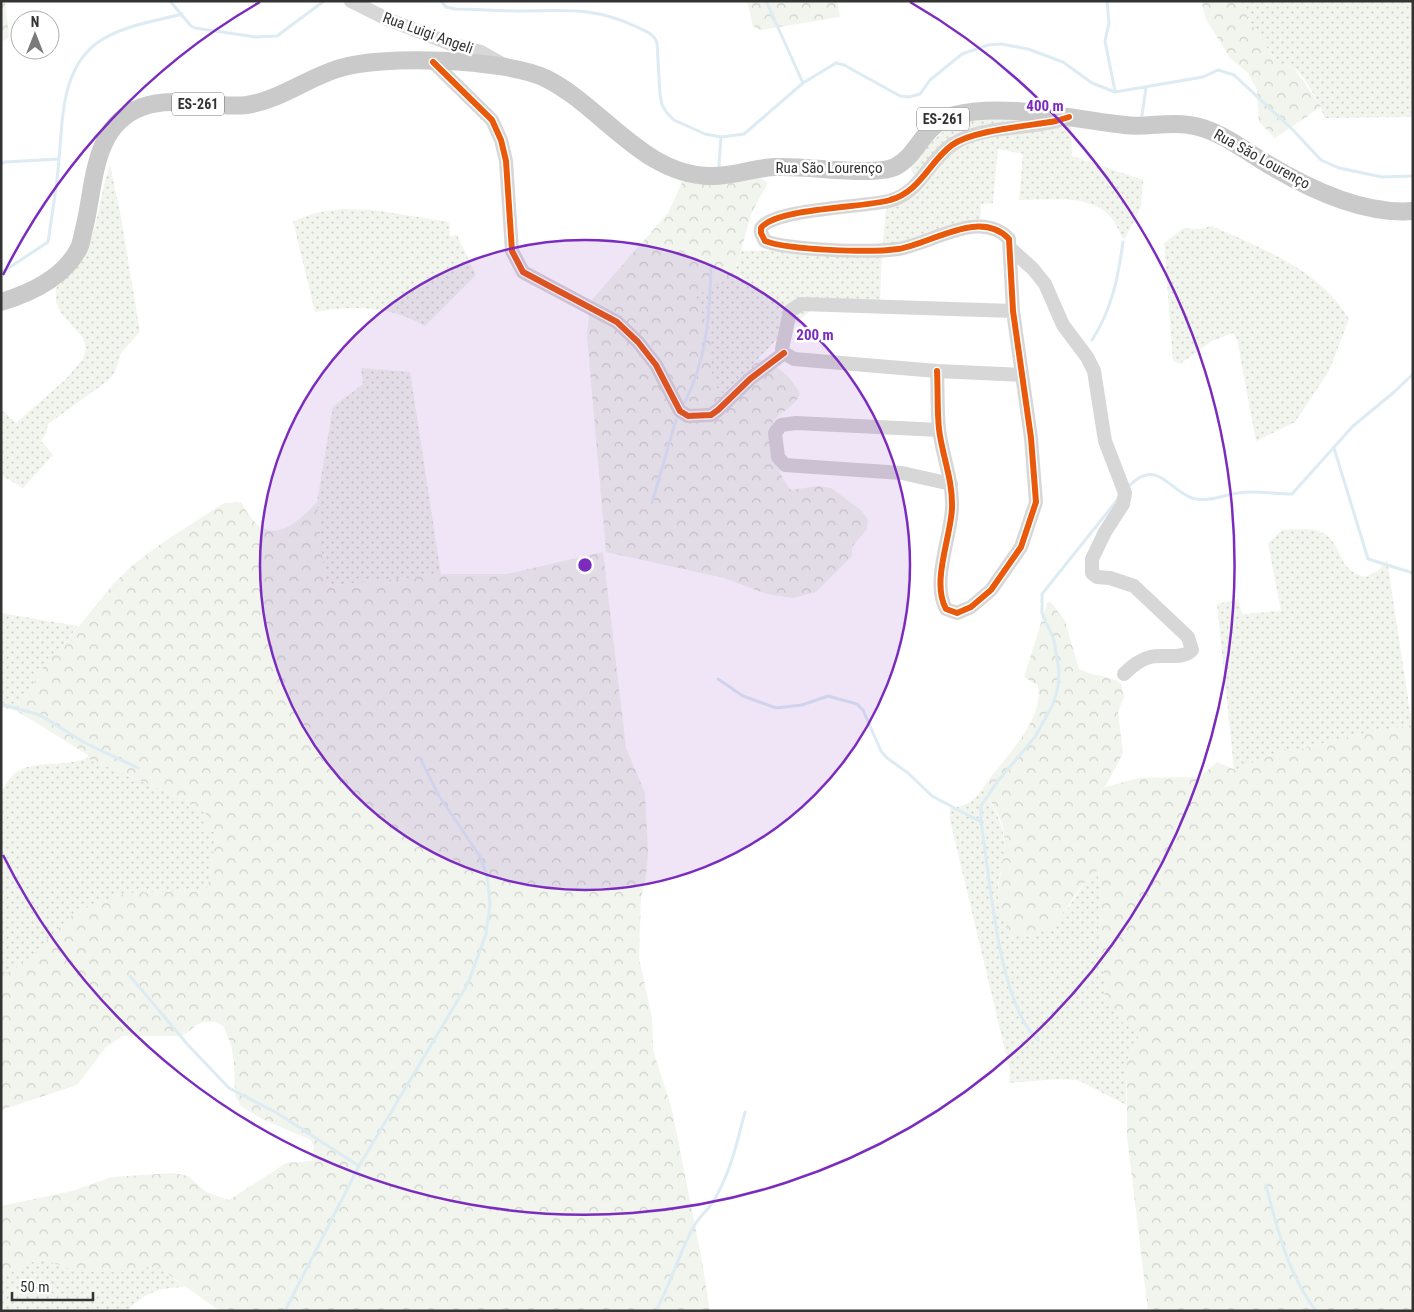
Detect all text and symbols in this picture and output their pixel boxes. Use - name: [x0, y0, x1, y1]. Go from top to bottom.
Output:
- street label: Rua Luigi Angeli: [380, 8, 476, 58]
- north arrow: [10, 10, 60, 60]
- text: N: [31, 14, 39, 30]
- road number: ES-261: [172, 92, 224, 116]
- text: 400 m: [1026, 97, 1064, 115]
- road number: ES-261: [917, 108, 969, 130]
- street label: Rua São Lourenço: [1211, 125, 1313, 193]
- street label: Rua São Lourenço: [776, 159, 882, 177]
- text: 200 m: [796, 326, 834, 344]
- centre of rings: [576, 556, 594, 574]
- scale bar: [12, 1270, 94, 1302]
- text: 50 m: [20, 1278, 50, 1296]

